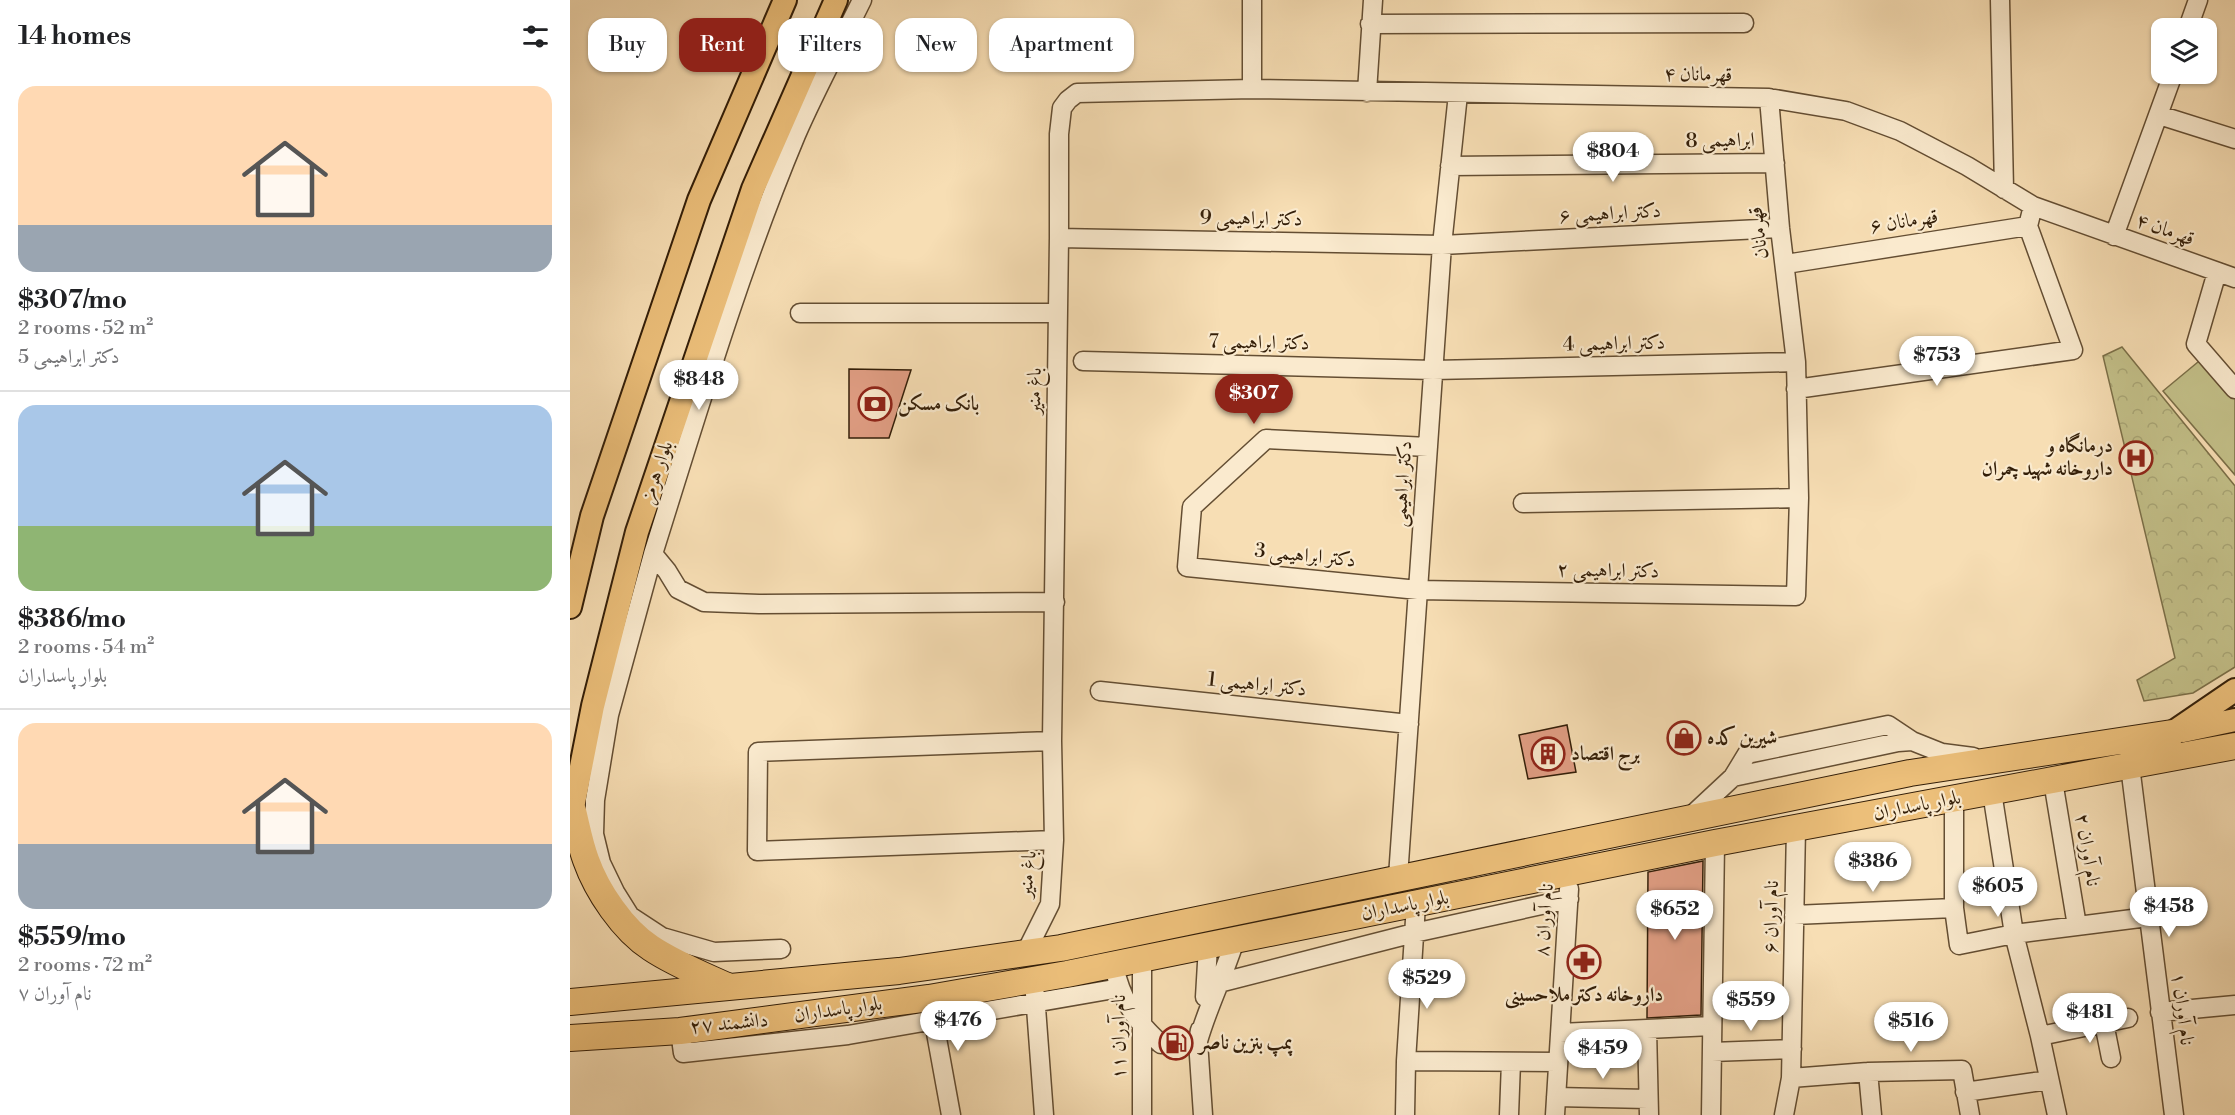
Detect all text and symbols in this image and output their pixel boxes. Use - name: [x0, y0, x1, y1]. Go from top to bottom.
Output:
- chip: Buy: [588, 18, 667, 72]
- chip: Rent: [679, 18, 766, 72]
- chip: Filters: [778, 18, 883, 72]
- chip: New: [895, 18, 977, 72]
- chip: Apartment: [989, 18, 1134, 72]
- map controls: [2151, 18, 2217, 84]
- button: layers: [2151, 18, 2217, 84]
- text: 14 homes: [18, 20, 131, 52]
- icon: filters: [519, 20, 552, 53]
- street label: قهرمانان ۴: [1663, 62, 1733, 88]
- icon: home: [231, 125, 339, 233]
- street label: ابراهیمی 8: [1685, 128, 1755, 154]
- pin: $804: [1577, 132, 1649, 183]
- text: $804: [1587, 139, 1639, 164]
- street label: دکتر ابراهیمی ۶: [1558, 199, 1662, 229]
- street label: قهرمانان ۶: [1868, 204, 1940, 240]
- street label: قهرمانان: [1743, 205, 1775, 261]
- street label: دکتر ابراهیمی 9: [1199, 206, 1303, 232]
- street label: قهرمان ۴: [2132, 208, 2198, 252]
- text: $307/mo: [18, 284, 127, 316]
- text: 2 rooms · 52 m²: [18, 316, 153, 341]
- street label: دکتر ابراهیمی 7: [1208, 330, 1310, 356]
- street label: دکتر ابراهیمی 4: [1563, 331, 1665, 357]
- pin: $753: [1901, 336, 1973, 387]
- text: $753: [1913, 343, 1961, 368]
- text: دکتر ابراهیمی 5: [18, 345, 120, 370]
- pin: $848: [663, 360, 735, 411]
- text: $848: [673, 367, 725, 392]
- street label: باغ منیر: [1022, 367, 1052, 417]
- pin: $307: [1218, 374, 1290, 425]
- text: $307: [1229, 381, 1279, 406]
- bank icon: بانک مسکن: [857, 386, 893, 422]
- place label: بانک مسکن: [898, 392, 979, 417]
- place label: درمانگاه و داروخانه شهید چمران: [1982, 432, 2113, 482]
- street label: بلوار هرمز: [635, 438, 679, 506]
- street label: دکتر ابراهیمی: [1388, 440, 1418, 528]
- hospital icon: درمانگاه و داروخانه شهید چمران: [2118, 440, 2154, 476]
- icon: home: [231, 444, 339, 552]
- street label: دکتر ابراهیمی 3: [1253, 538, 1357, 574]
- street label: دکتر ابراهیمی ۲: [1557, 558, 1659, 584]
- text: $386/mo: [18, 603, 126, 635]
- text: 2 rooms · 54 m²: [18, 635, 154, 660]
- text: بلوار پاسداران: [18, 664, 107, 689]
- street label: دکتر ابراهیمی 1: [1206, 667, 1308, 703]
- shop icon: شیرین کده: [1666, 720, 1702, 756]
- place label: شیرین کده: [1707, 725, 1777, 751]
- building icon: برج اقتصاد: [1530, 736, 1566, 772]
- place label: برج اقتصاد: [1571, 742, 1641, 772]
- icon: home: [231, 762, 339, 870]
- street label: بلوار پاسداران: [1871, 785, 1963, 828]
- street label: نام آوران ۲: [2065, 812, 2106, 889]
- pin: $386: [1837, 842, 1909, 893]
- street label: باغ منیر: [1013, 849, 1047, 901]
- text: $386: [1848, 849, 1898, 874]
- pin: $605: [1962, 867, 2034, 918]
- text: $605: [1972, 874, 2024, 899]
- street label: نام آوران ۶: [1758, 880, 1789, 954]
- street label: نام آوران ۸: [1529, 882, 1564, 958]
- street label: بلوار پاسداران: [1359, 885, 1451, 928]
- pin: $458: [2133, 887, 2205, 938]
- pin: $652: [1639, 890, 1711, 941]
- text: $458: [2144, 894, 2194, 919]
- text: $652: [1650, 897, 1700, 922]
- text: $559/mo: [18, 921, 126, 953]
- pharmacy icon: داروخانه دکتر ملاحسینی: [1566, 944, 1602, 980]
- text: 2 rooms · 72 m²: [18, 953, 152, 978]
- pin: $529: [1391, 959, 1463, 1010]
- text: $529: [1402, 966, 1452, 991]
- street label: نام آوران ۱: [2161, 971, 2200, 1048]
- pin: $559: [1715, 981, 1787, 1032]
- text: نام آوران ۷: [18, 982, 91, 1007]
- place label: داروخانه دکتر ملاحسینی: [1505, 983, 1663, 1009]
- text: $559: [1726, 988, 1776, 1013]
- street label: بلوار پاسداران: [792, 991, 884, 1030]
- pin: $481: [2054, 993, 2126, 1044]
- street label: نام آوران ۱۱: [1106, 994, 1136, 1080]
- text: $481: [2066, 1000, 2114, 1025]
- pin: $476: [922, 1001, 994, 1052]
- pin: $516: [1875, 1002, 1947, 1053]
- street label: دانشمند ۲۷: [689, 1008, 769, 1040]
- text: $476: [934, 1008, 982, 1033]
- text: $516: [1888, 1009, 1934, 1034]
- fuel station icon: پمپ بنزین ناصر: [1158, 1025, 1194, 1061]
- pin: $459: [1567, 1029, 1639, 1080]
- place label: پمپ بنزین ناصر: [1197, 1031, 1293, 1057]
- text: $459: [1578, 1036, 1628, 1061]

